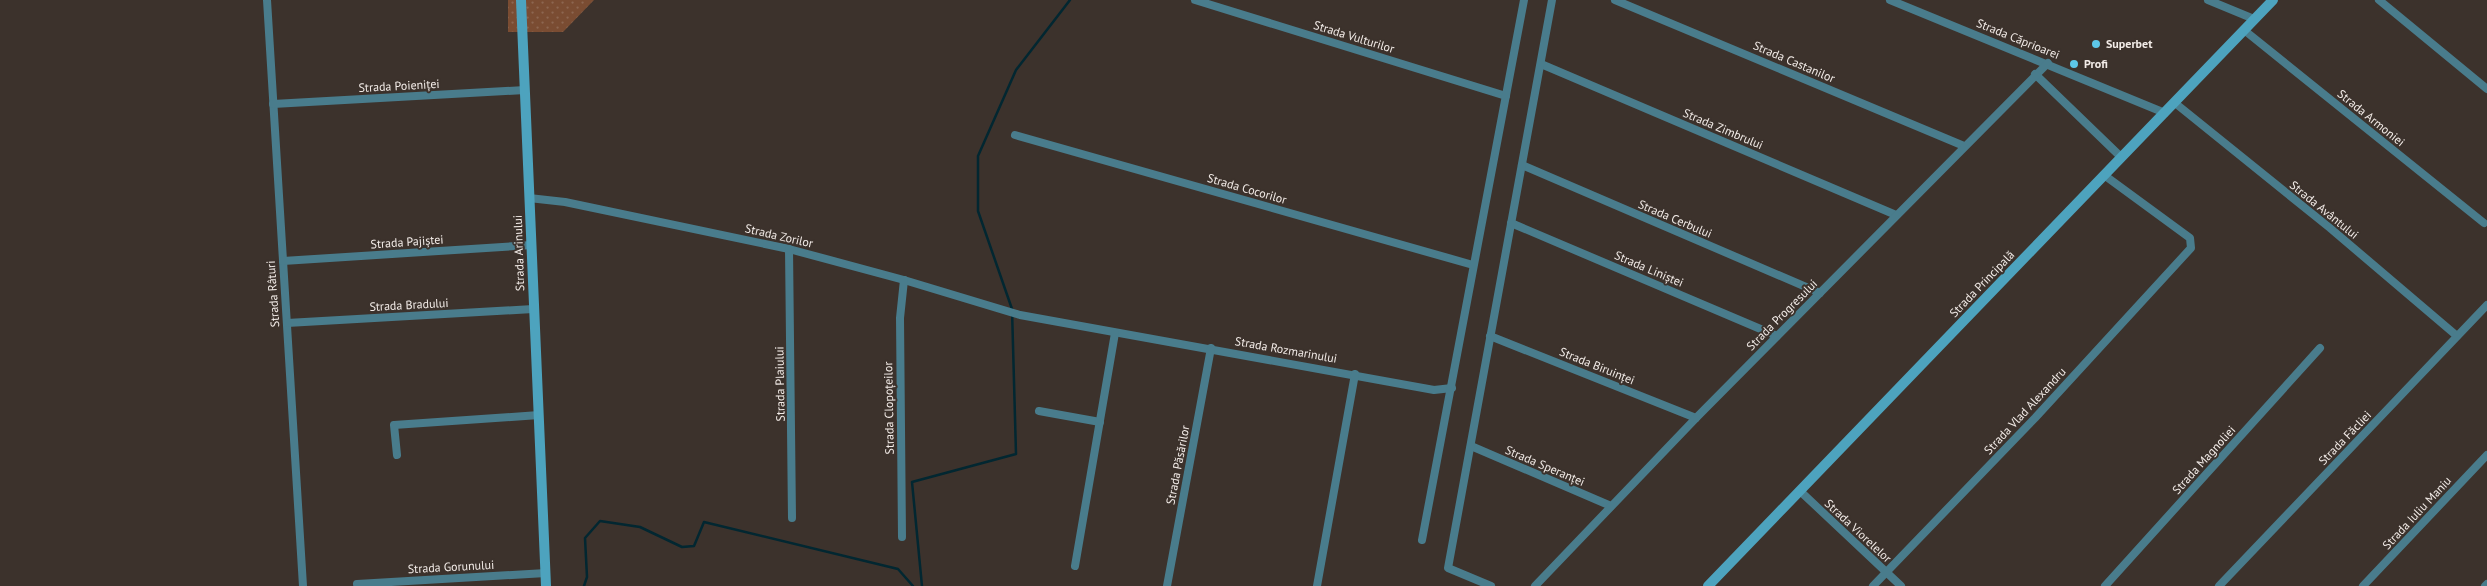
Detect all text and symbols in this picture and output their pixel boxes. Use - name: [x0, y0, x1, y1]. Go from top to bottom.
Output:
- street label: Strada Căprioarei: [1974, 15, 2062, 62]
- street label: Strada Vulturilor: [1312, 17, 1396, 56]
- place label: Superbet: [2106, 36, 2153, 51]
- street label: Strada Castanilor: [1751, 38, 1837, 86]
- marker: Superbet: [2090, 38, 2102, 50]
- place label: Profi: [2084, 56, 2108, 71]
- marker: Profi: [2068, 58, 2080, 70]
- street label: Strada Poieniței: [358, 76, 440, 95]
- street label: Strada Armoniei: [2335, 86, 2408, 149]
- street label: Strada Zimbrului: [1681, 105, 1765, 152]
- street label: Strada Cocorilor: [1206, 170, 1289, 207]
- street label: Strada Avântului: [2287, 177, 2362, 242]
- street label: Strada Cerbului: [1636, 196, 1714, 241]
- street label: Strada Arinului: [510, 215, 527, 291]
- street label: Strada Zorilor: [744, 220, 815, 251]
- street label: Strada Pajiștei: [370, 231, 444, 252]
- street label: Strada Liniștei: [1612, 247, 1686, 290]
- street label: Strada Principală: [1946, 247, 2017, 320]
- street label: Strada Râturi: [263, 260, 282, 328]
- street label: Strada Progresului: [1743, 276, 1820, 353]
- street label: Strada Bradului: [369, 295, 449, 314]
- street label: Strada Rozmarinului: [1234, 333, 1338, 366]
- street label: Strada Biruinței: [1557, 344, 1637, 387]
- street label: Strada Plaiului: [771, 346, 788, 422]
- street label: Strada Clopoțeilor: [880, 361, 897, 455]
- street label: Strada Vlad Alexandru: [1981, 364, 2069, 457]
- street label: Strada Făcliei: [2315, 407, 2374, 468]
- street label: Strada Magnoliei: [2169, 422, 2238, 497]
- street label: Strada Păsărilor: [1162, 424, 1193, 506]
- street label: Strada Speranței: [1503, 442, 1587, 489]
- street label: Strada Iuliu Maniu: [2379, 473, 2454, 552]
- street label: Strada Viorelelor: [1822, 496, 1895, 565]
- street label: Strada Gorunului: [407, 557, 495, 576]

